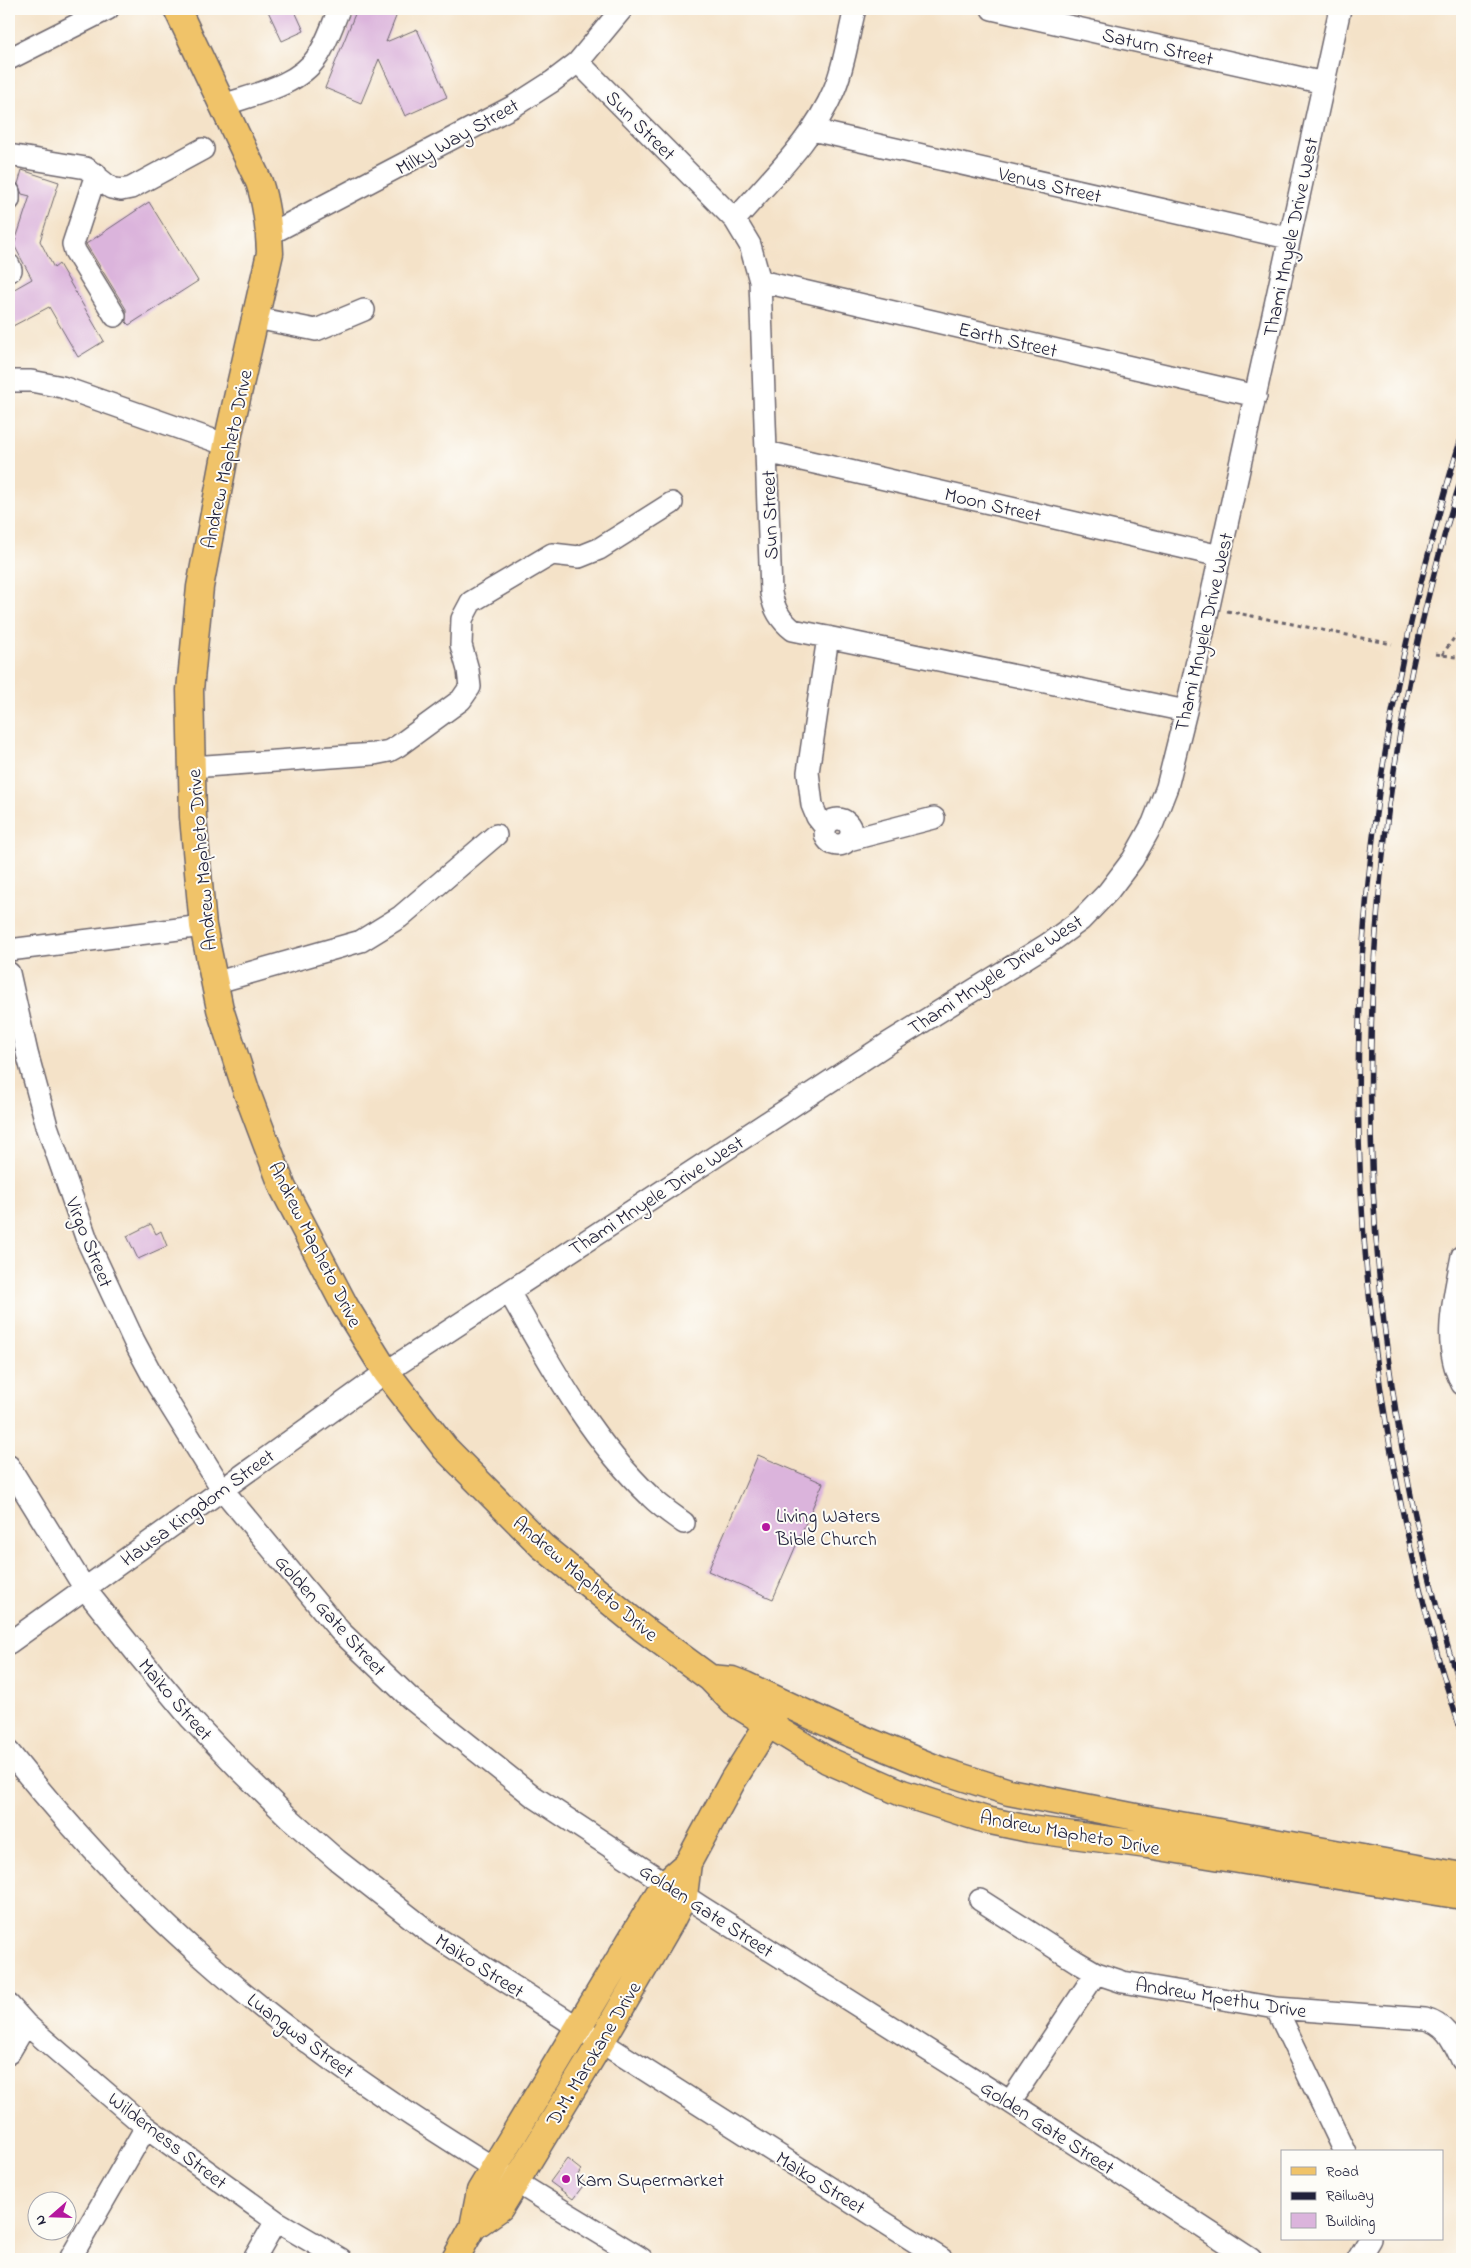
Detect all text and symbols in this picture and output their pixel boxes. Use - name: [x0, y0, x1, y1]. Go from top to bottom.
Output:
- street label: Saturn Street: [1099, 22, 1216, 75]
- street label: Sun Street: [597, 85, 681, 169]
- street label: Milky Way Street: [391, 92, 525, 184]
- street label: Thami Mnyele Drive West: [1257, 135, 1328, 340]
- street label: Venus Street: [994, 160, 1104, 212]
- street label: Earth Street: [955, 316, 1060, 367]
- street label: Andrew Mapheto Drive: [195, 367, 262, 552]
- street label: Sun Street: [755, 469, 788, 560]
- street label: Moon Street: [941, 481, 1044, 532]
- street label: Thami Mnyele Drive West: [1168, 530, 1243, 735]
- street label: Andrew Mapheto Drive: [181, 768, 226, 952]
- street label: Thami Mnyele Drive West: [903, 908, 1090, 1044]
- street label: Thami Mnyele Drive West: [564, 1129, 751, 1265]
- street label: Andrew Mapheto Drive: [259, 1157, 368, 1333]
- street label: Virgo Street: [55, 1193, 119, 1293]
- street label: Hausa Kingdom Street: [115, 1443, 282, 1576]
- place label: Living Waters Bible Church: [775, 1503, 881, 1555]
- street label: Andrew Mapheto Drive: [505, 1510, 664, 1650]
- marker: Living Waters Bible Church: [760, 1521, 772, 1533]
- street label: Golden Gate Street: [266, 1549, 392, 1684]
- street label: Maiko Street: [130, 1653, 218, 1749]
- street label: Andrew Mapheto Drive: [977, 1804, 1162, 1865]
- street label: Golden Gate Street: [633, 1858, 779, 1967]
- street label: Maiko Street: [428, 1927, 529, 2007]
- street label: Andrew Mpethu Drive: [1133, 1972, 1308, 2027]
- street label: D.M. Marokane Drive: [540, 1976, 650, 2133]
- street label: Luangwa Street: [239, 1987, 359, 2088]
- street label: Golden Gate Street: [974, 2075, 1120, 2184]
- street label: Wilderness Street: [101, 2086, 233, 2198]
- street label: Maiko Street: [769, 2145, 870, 2223]
- legend: [1281, 2150, 1444, 2240]
- text: Road: [1326, 2161, 1359, 2183]
- place label: Kam Supermarket: [576, 2167, 725, 2196]
- marker: Kam Supermarket: [560, 2173, 572, 2185]
- text: Railway: [1326, 2185, 1374, 2208]
- north arrow: [28, 2190, 78, 2240]
- text: Building: [1325, 2211, 1375, 2234]
- text: N: [30, 2212, 53, 2228]

